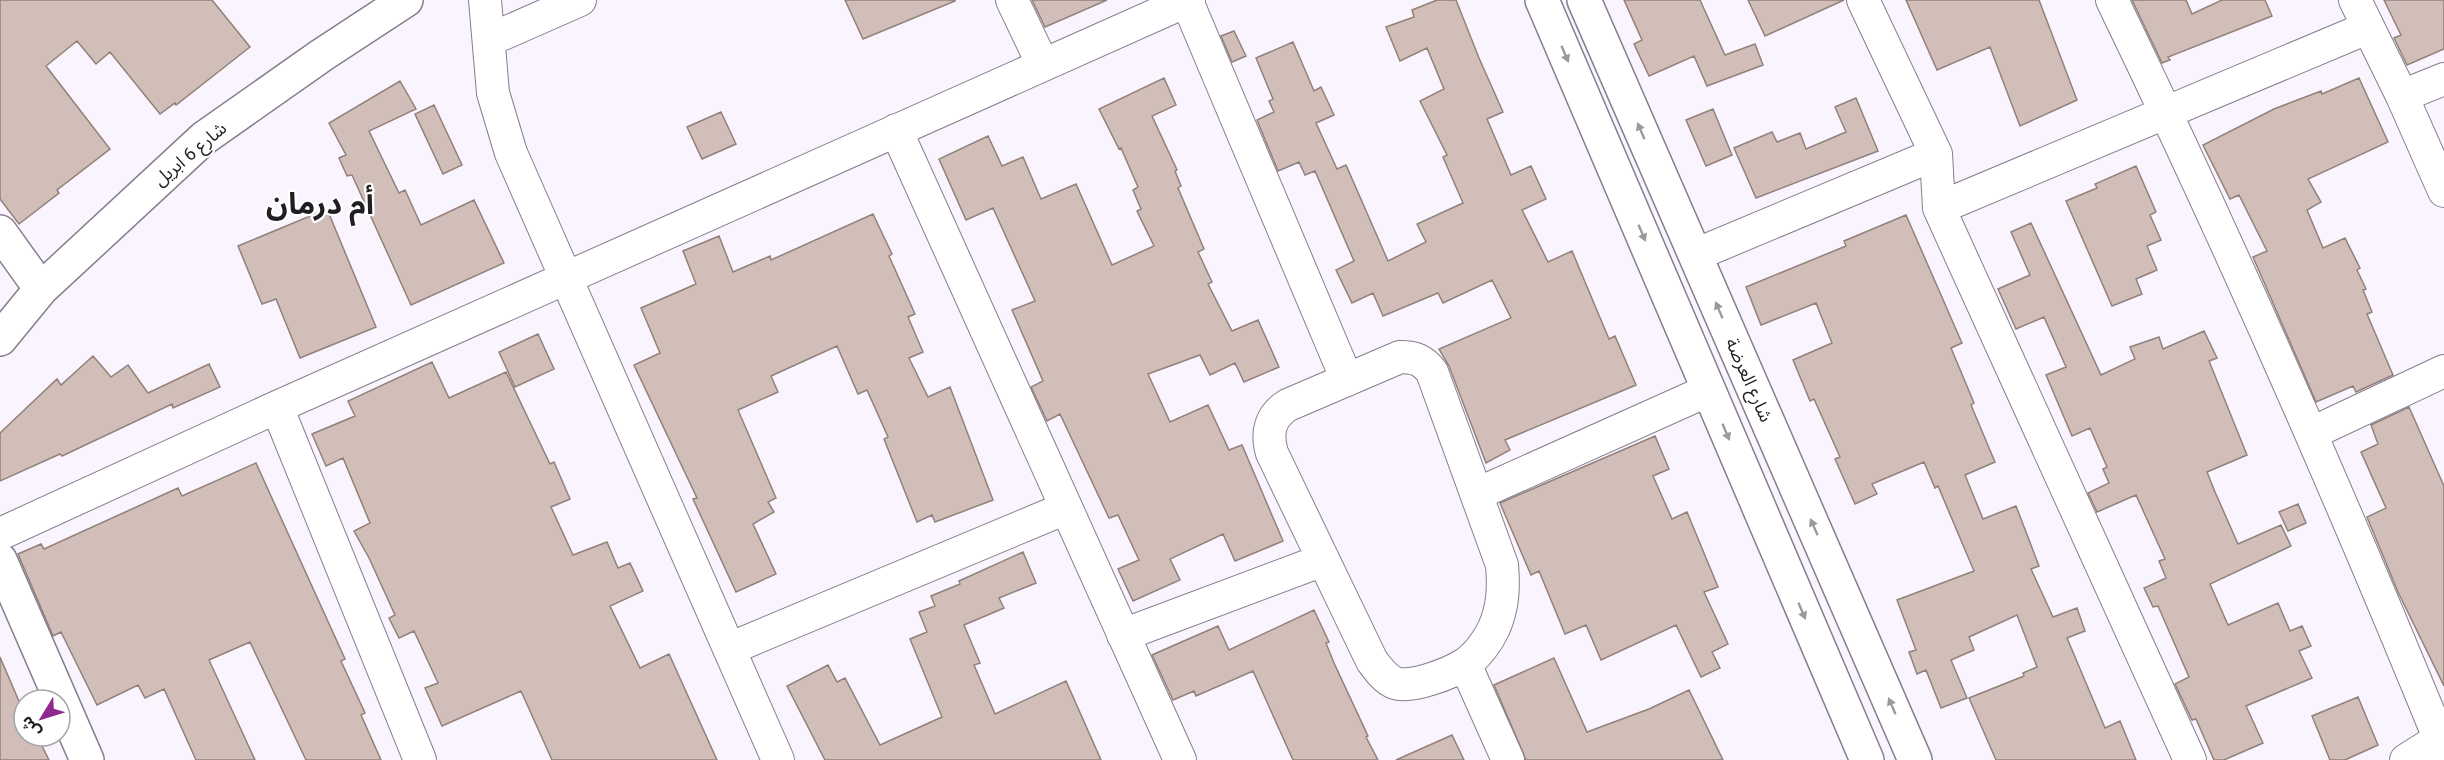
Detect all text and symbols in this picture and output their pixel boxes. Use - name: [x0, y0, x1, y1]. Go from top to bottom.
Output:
- one-way arrow: [1560, 45, 1570, 63]
- street label: شارع 6 ابريل: [149, 117, 233, 193]
- one-way arrow: [1637, 123, 1646, 140]
- district label: أم درمان: [266, 184, 374, 227]
- one-way arrow: [1638, 224, 1647, 242]
- one-way arrow: [1714, 301, 1724, 319]
- street label: شارع العرضة: [1718, 335, 1777, 427]
- one-way arrow: [1722, 423, 1731, 440]
- one-way arrow: [1809, 518, 1819, 536]
- one-way arrow: [1797, 603, 1807, 621]
- north arrow: [12, 688, 72, 748]
- one-way arrow: [1887, 697, 1897, 715]
- text: ش: [16, 712, 45, 741]

